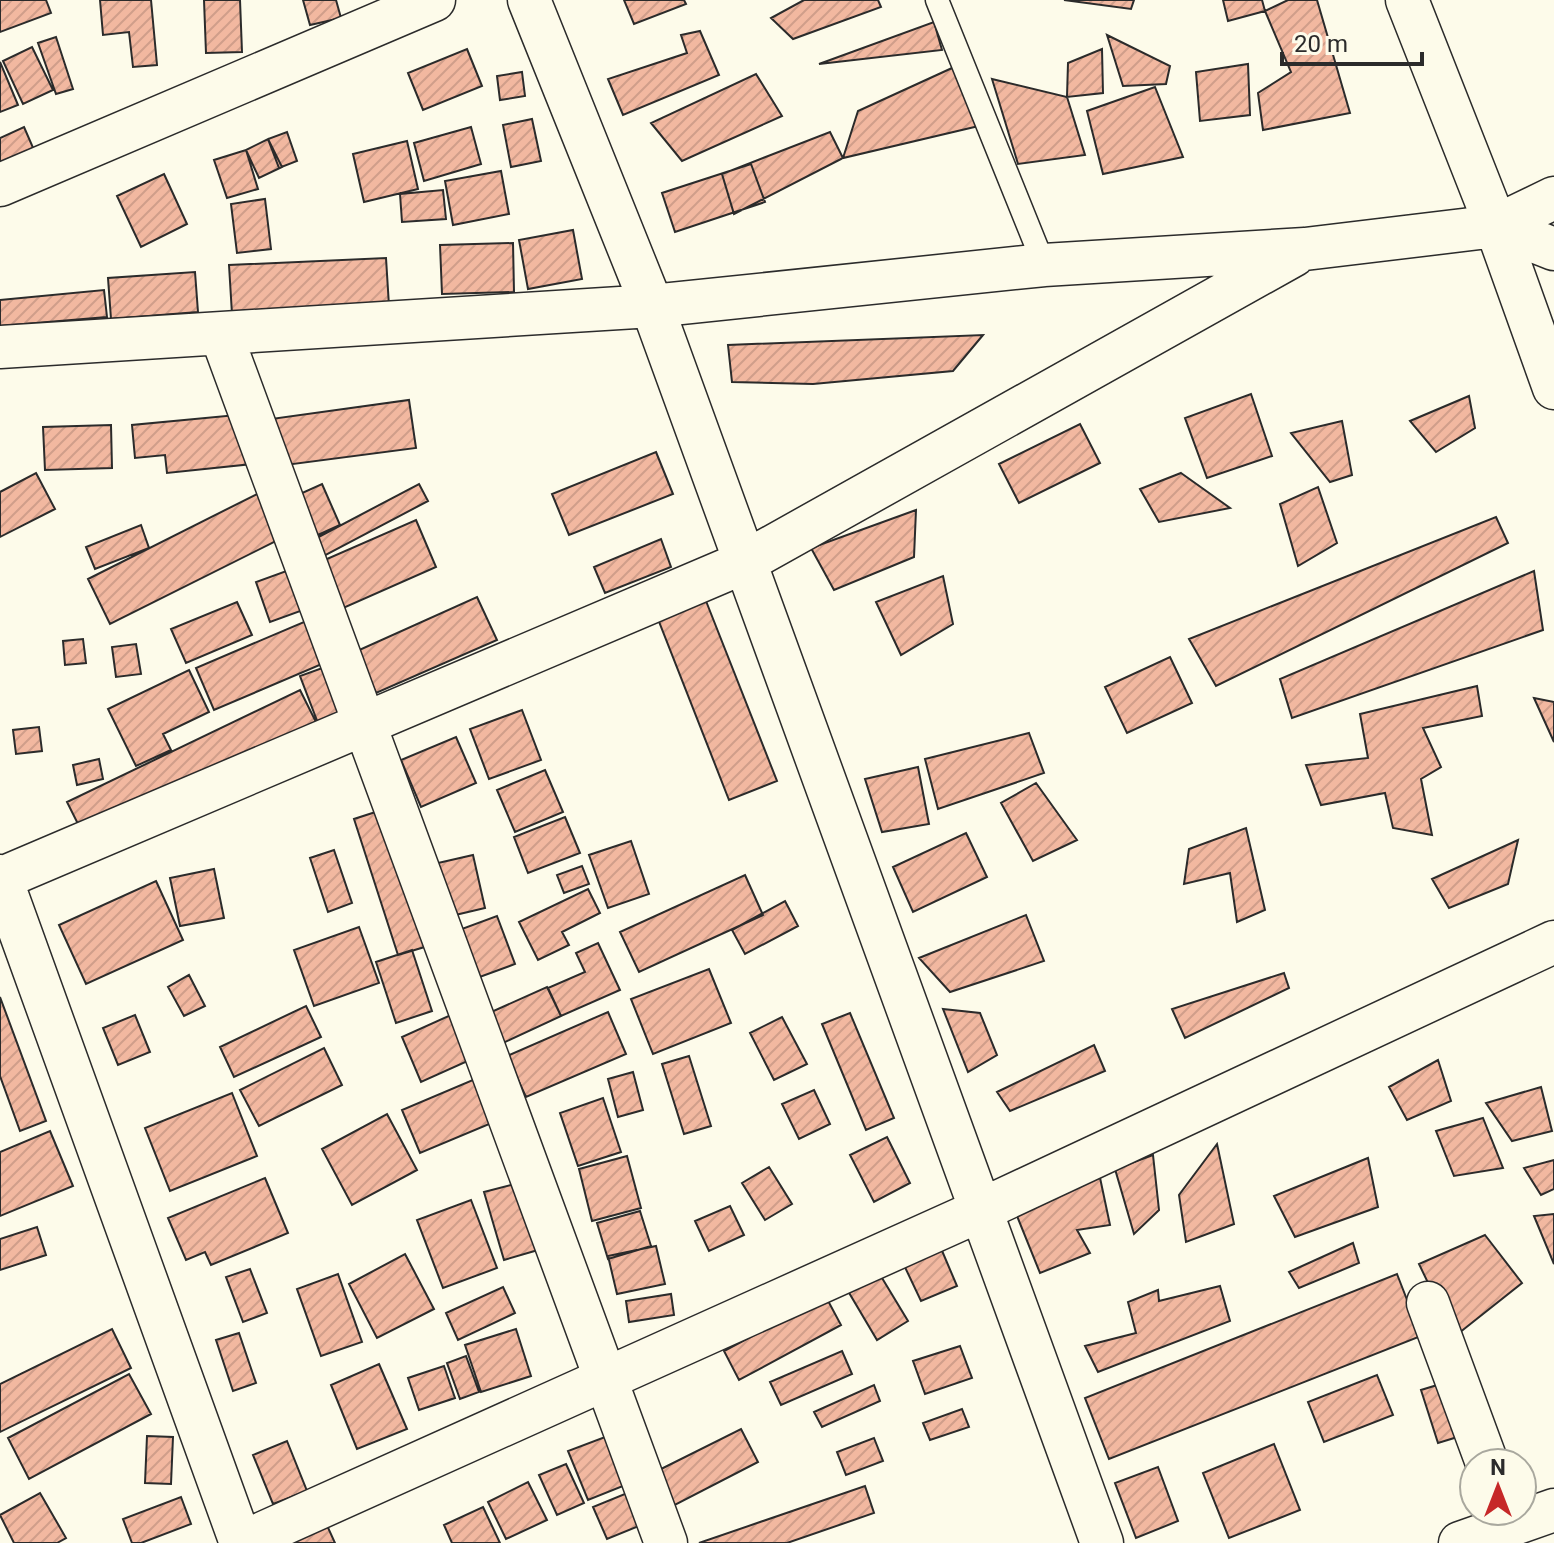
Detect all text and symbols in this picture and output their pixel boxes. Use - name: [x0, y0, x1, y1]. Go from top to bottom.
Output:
- scale bar: [1282, 16, 1422, 66]
- text: 20 m: [1294, 30, 1348, 58]
- north arrow: [1458, 1447, 1538, 1527]
- text: N: [1490, 1455, 1506, 1480]

